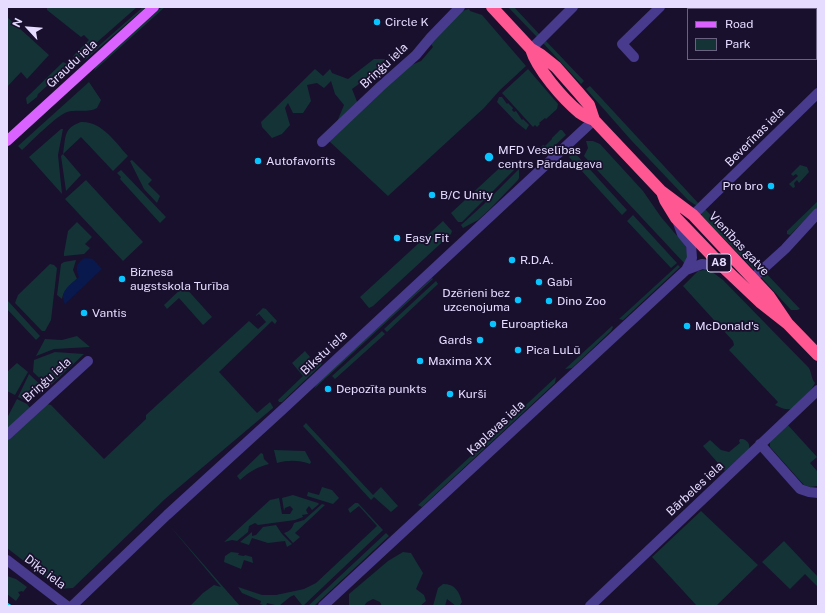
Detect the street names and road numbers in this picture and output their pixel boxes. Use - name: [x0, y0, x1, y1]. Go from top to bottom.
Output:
- street label: Graudu iela: [44, 37, 100, 91]
- street label: Briņģu iela: [357, 40, 411, 92]
- street label: Beverīnas iela: [722, 104, 788, 170]
- street label: Vienības gatve: [706, 209, 772, 279]
- road number: A8: [707, 254, 731, 272]
- street label: Bikstu iela: [298, 328, 350, 378]
- street label: Briņģu iela: [20, 355, 74, 405]
- street label: Kaplavas iela: [464, 398, 528, 458]
- street label: Bārbeles iela: [664, 459, 726, 519]
- street label: Dīķa iela: [22, 552, 68, 592]

